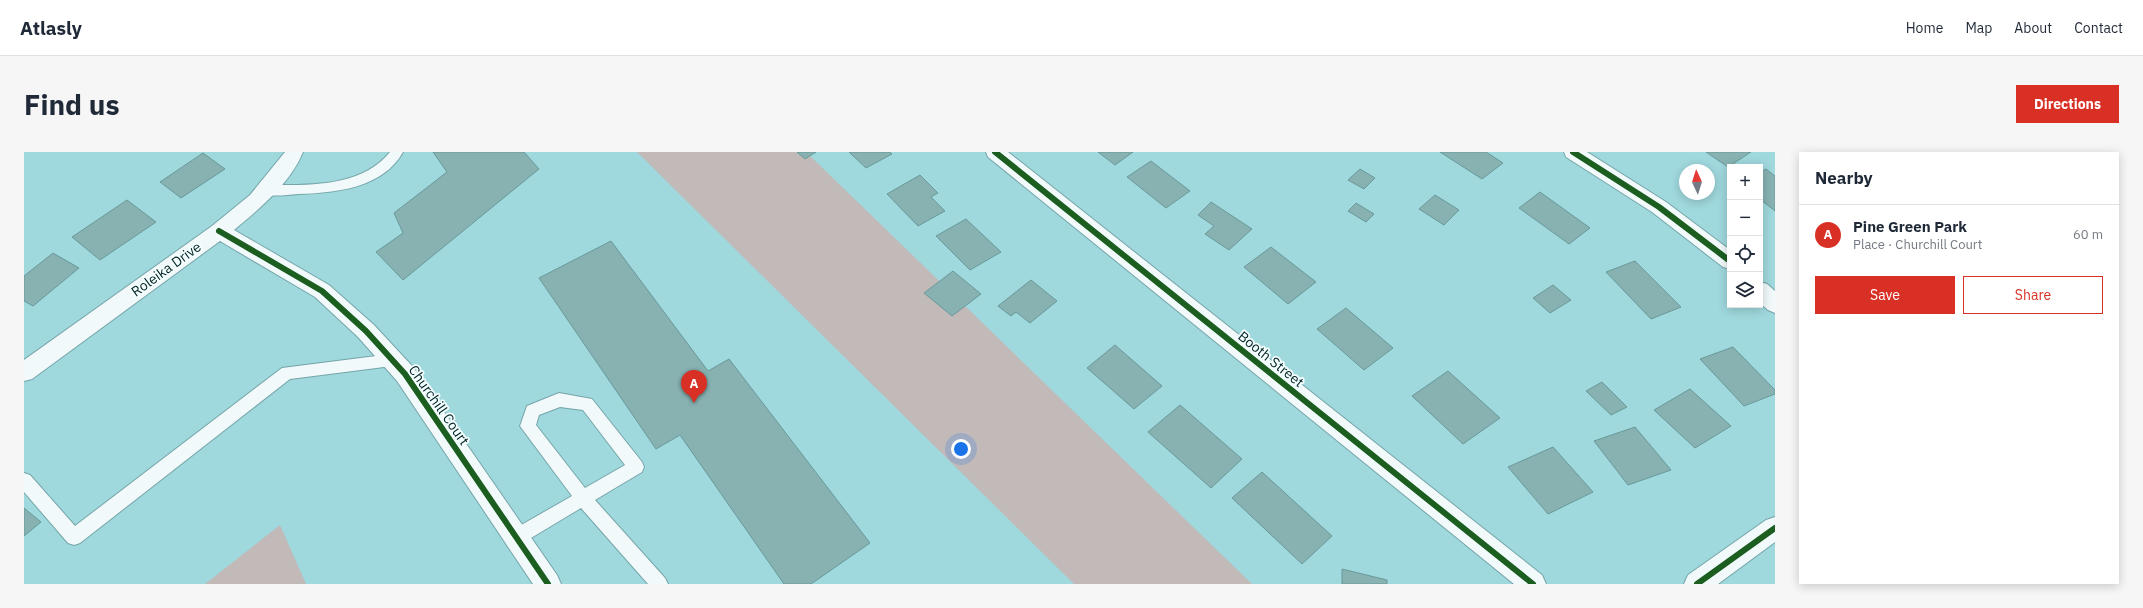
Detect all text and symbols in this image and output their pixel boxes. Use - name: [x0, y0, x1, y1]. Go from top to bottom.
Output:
- text: Atlasly: [20, 16, 82, 40]
- text: Home: [1906, 19, 1943, 37]
- text: Map: [1965, 19, 1992, 37]
- text: About: [2014, 19, 2052, 37]
- text: Contact: [2074, 19, 2123, 37]
- button: Directions: [2016, 85, 2119, 123]
- text: Find us: [24, 86, 120, 123]
- north arrow: [1679, 164, 1715, 200]
- map controls: [1727, 164, 1763, 308]
- button: +: [1727, 164, 1763, 200]
- text: Nearby: [1815, 167, 1873, 189]
- button: −: [1727, 200, 1763, 236]
- text: Pine Green Park: [1853, 217, 1967, 236]
- text: A: [1824, 226, 1832, 243]
- text: 60 m: [2073, 226, 2103, 243]
- button: locate: [1727, 236, 1763, 272]
- text: Place · Churchill Court: [1853, 236, 1982, 253]
- street label: Roleika Drive: [127, 237, 205, 300]
- button: layers: [1727, 272, 1763, 308]
- button: Save: [1815, 276, 1955, 314]
- button: Share: [1963, 276, 2103, 314]
- street label: Booth Street: [1234, 327, 1308, 391]
- street label: Churchill Court: [405, 361, 473, 449]
- pin: A: [681, 370, 707, 403]
- your location: [951, 439, 971, 459]

